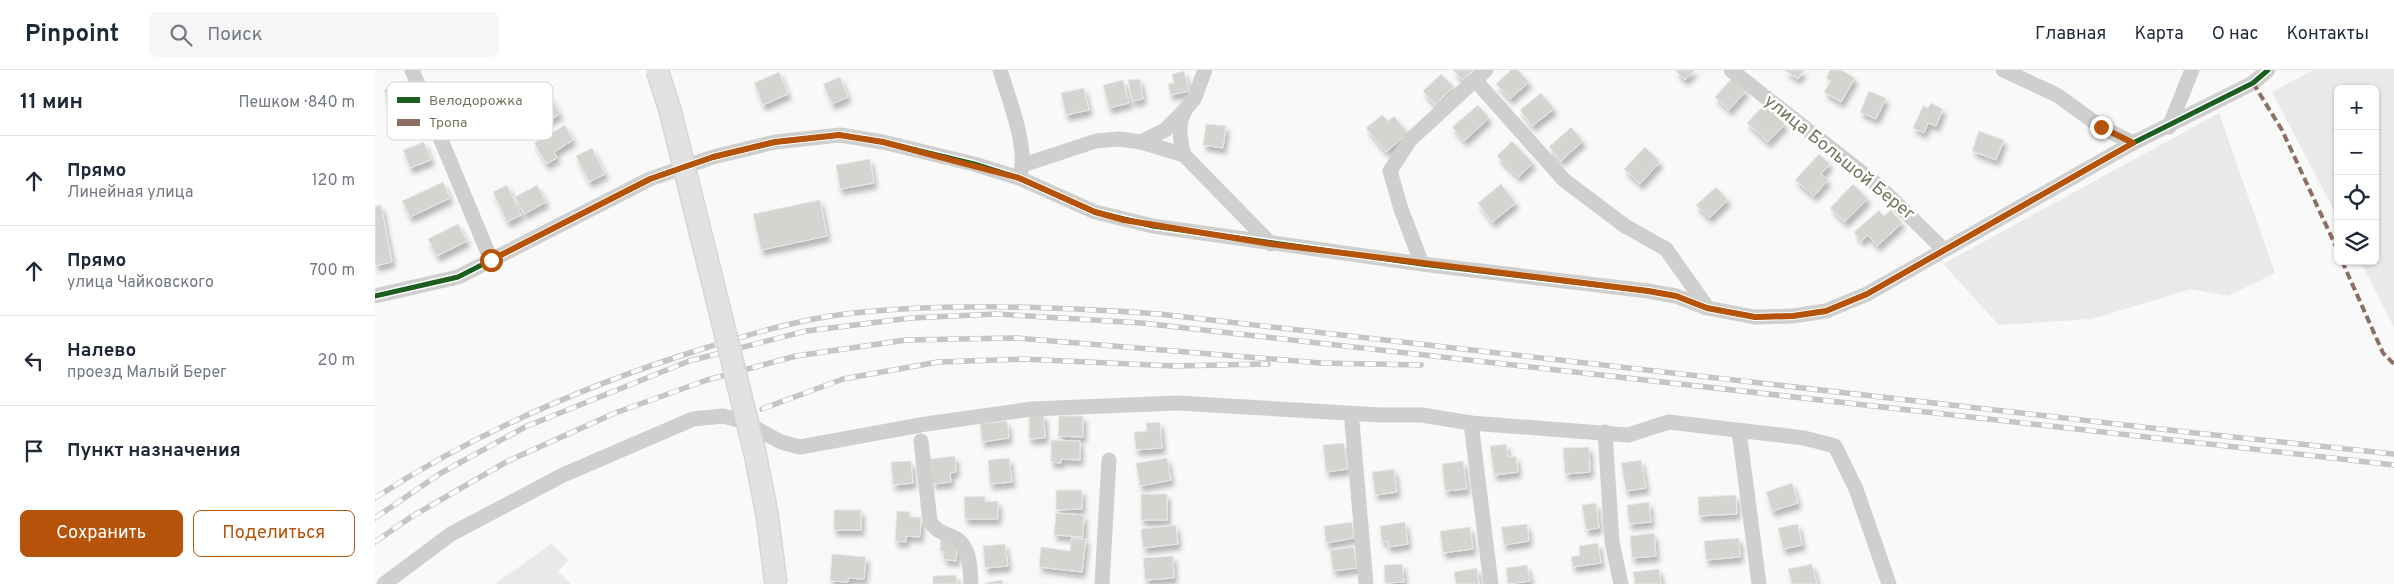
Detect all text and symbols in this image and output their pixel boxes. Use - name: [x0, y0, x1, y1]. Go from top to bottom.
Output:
- search box: [149, 12, 499, 57]
- text: Pinpoint: [25, 20, 119, 50]
- icon: search: [167, 21, 195, 49]
- text: Поиск: [207, 23, 263, 47]
- text: Главная: [2035, 23, 2106, 46]
- text: Карта: [2134, 23, 2184, 46]
- text: О нас: [2212, 23, 2258, 46]
- text: Контакты: [2286, 23, 2369, 46]
- legend: [387, 82, 553, 140]
- map controls: [2334, 85, 2379, 265]
- button: +: [2334, 85, 2379, 130]
- text: 11 мин: [20, 89, 83, 116]
- street label: улица Большой Берег: [1759, 90, 1919, 226]
- text: Пешком · 840 m: [239, 93, 355, 113]
- text: Велодорожка: [429, 93, 523, 110]
- text: Тропа: [429, 115, 467, 132]
- route end: [2090, 116, 2113, 139]
- button: −: [2334, 130, 2379, 175]
- text: Прямо: [67, 159, 126, 183]
- icon: ahead: [20, 167, 48, 195]
- text: 120 m: [312, 171, 355, 191]
- button: locate: [2334, 175, 2379, 220]
- text: Линейная улица: [67, 183, 193, 203]
- button: layers: [2334, 220, 2379, 265]
- text: Прямо: [67, 249, 126, 273]
- route start: [480, 249, 503, 272]
- icon: ahead: [20, 257, 48, 285]
- text: 700 m: [309, 261, 355, 281]
- text: улица Чайковского: [67, 273, 214, 293]
- text: Налево: [67, 339, 136, 363]
- icon: left: [20, 347, 48, 375]
- text: 20 m: [318, 351, 355, 371]
- text: проезд Малый Берег: [67, 363, 227, 383]
- icon: arrive: [20, 437, 48, 465]
- text: Пункт назначения: [67, 439, 241, 463]
- button: Сохранить: [20, 510, 183, 557]
- button: Поделиться: [193, 510, 355, 557]

